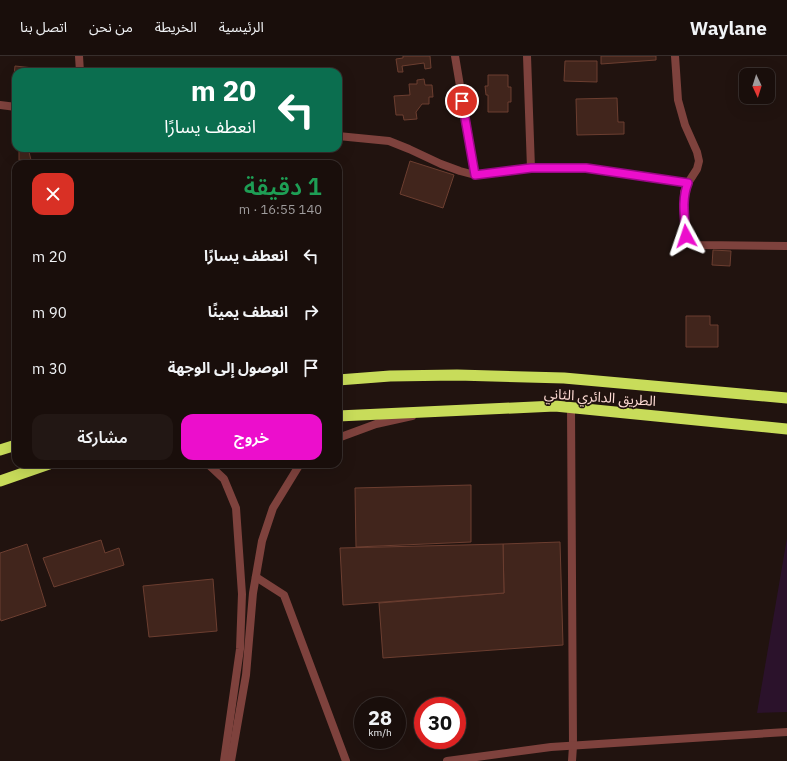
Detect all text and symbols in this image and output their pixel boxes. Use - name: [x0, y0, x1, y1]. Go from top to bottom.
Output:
- text: Waylane: [690, 16, 767, 40]
- text: اتصل بنا: [20, 18, 67, 36]
- text: من نحن: [89, 18, 133, 36]
- text: الخريطة: [155, 18, 197, 36]
- text: الرئيسية: [219, 18, 264, 36]
- north arrow: [739, 68, 775, 104]
- map controls: [739, 68, 775, 104]
- text: 20 m: [191, 72, 256, 109]
- icon: left: [270, 84, 322, 136]
- pin: [445, 84, 479, 118]
- icon: arrive: [451, 90, 473, 112]
- text: انعطف يسارًا: [164, 115, 256, 138]
- text: 1 دقيقة: [244, 170, 322, 202]
- button: close: [32, 173, 74, 215]
- text: 140 m · 16:55: [239, 201, 322, 218]
- position arrow: [665, 215, 707, 257]
- icon: left: [300, 245, 322, 267]
- text: انعطف يسارًا: [204, 246, 288, 265]
- text: 20 m: [32, 247, 67, 266]
- icon: right: [300, 301, 322, 323]
- text: انعطف يمينًا: [208, 302, 288, 321]
- text: 90 m: [32, 303, 67, 322]
- icon: arrive: [300, 357, 322, 379]
- text: الوصول إلى الوجهة: [168, 358, 288, 377]
- text: 30 m: [32, 359, 67, 378]
- street label: الطريق الدائري الثاني: [543, 384, 657, 412]
- button: مشاركة: [32, 414, 173, 460]
- button: خروج: [181, 414, 322, 460]
- speed limit sign: 30: [414, 697, 466, 749]
- text: 28: [368, 704, 392, 731]
- text: km/h: [368, 726, 392, 739]

